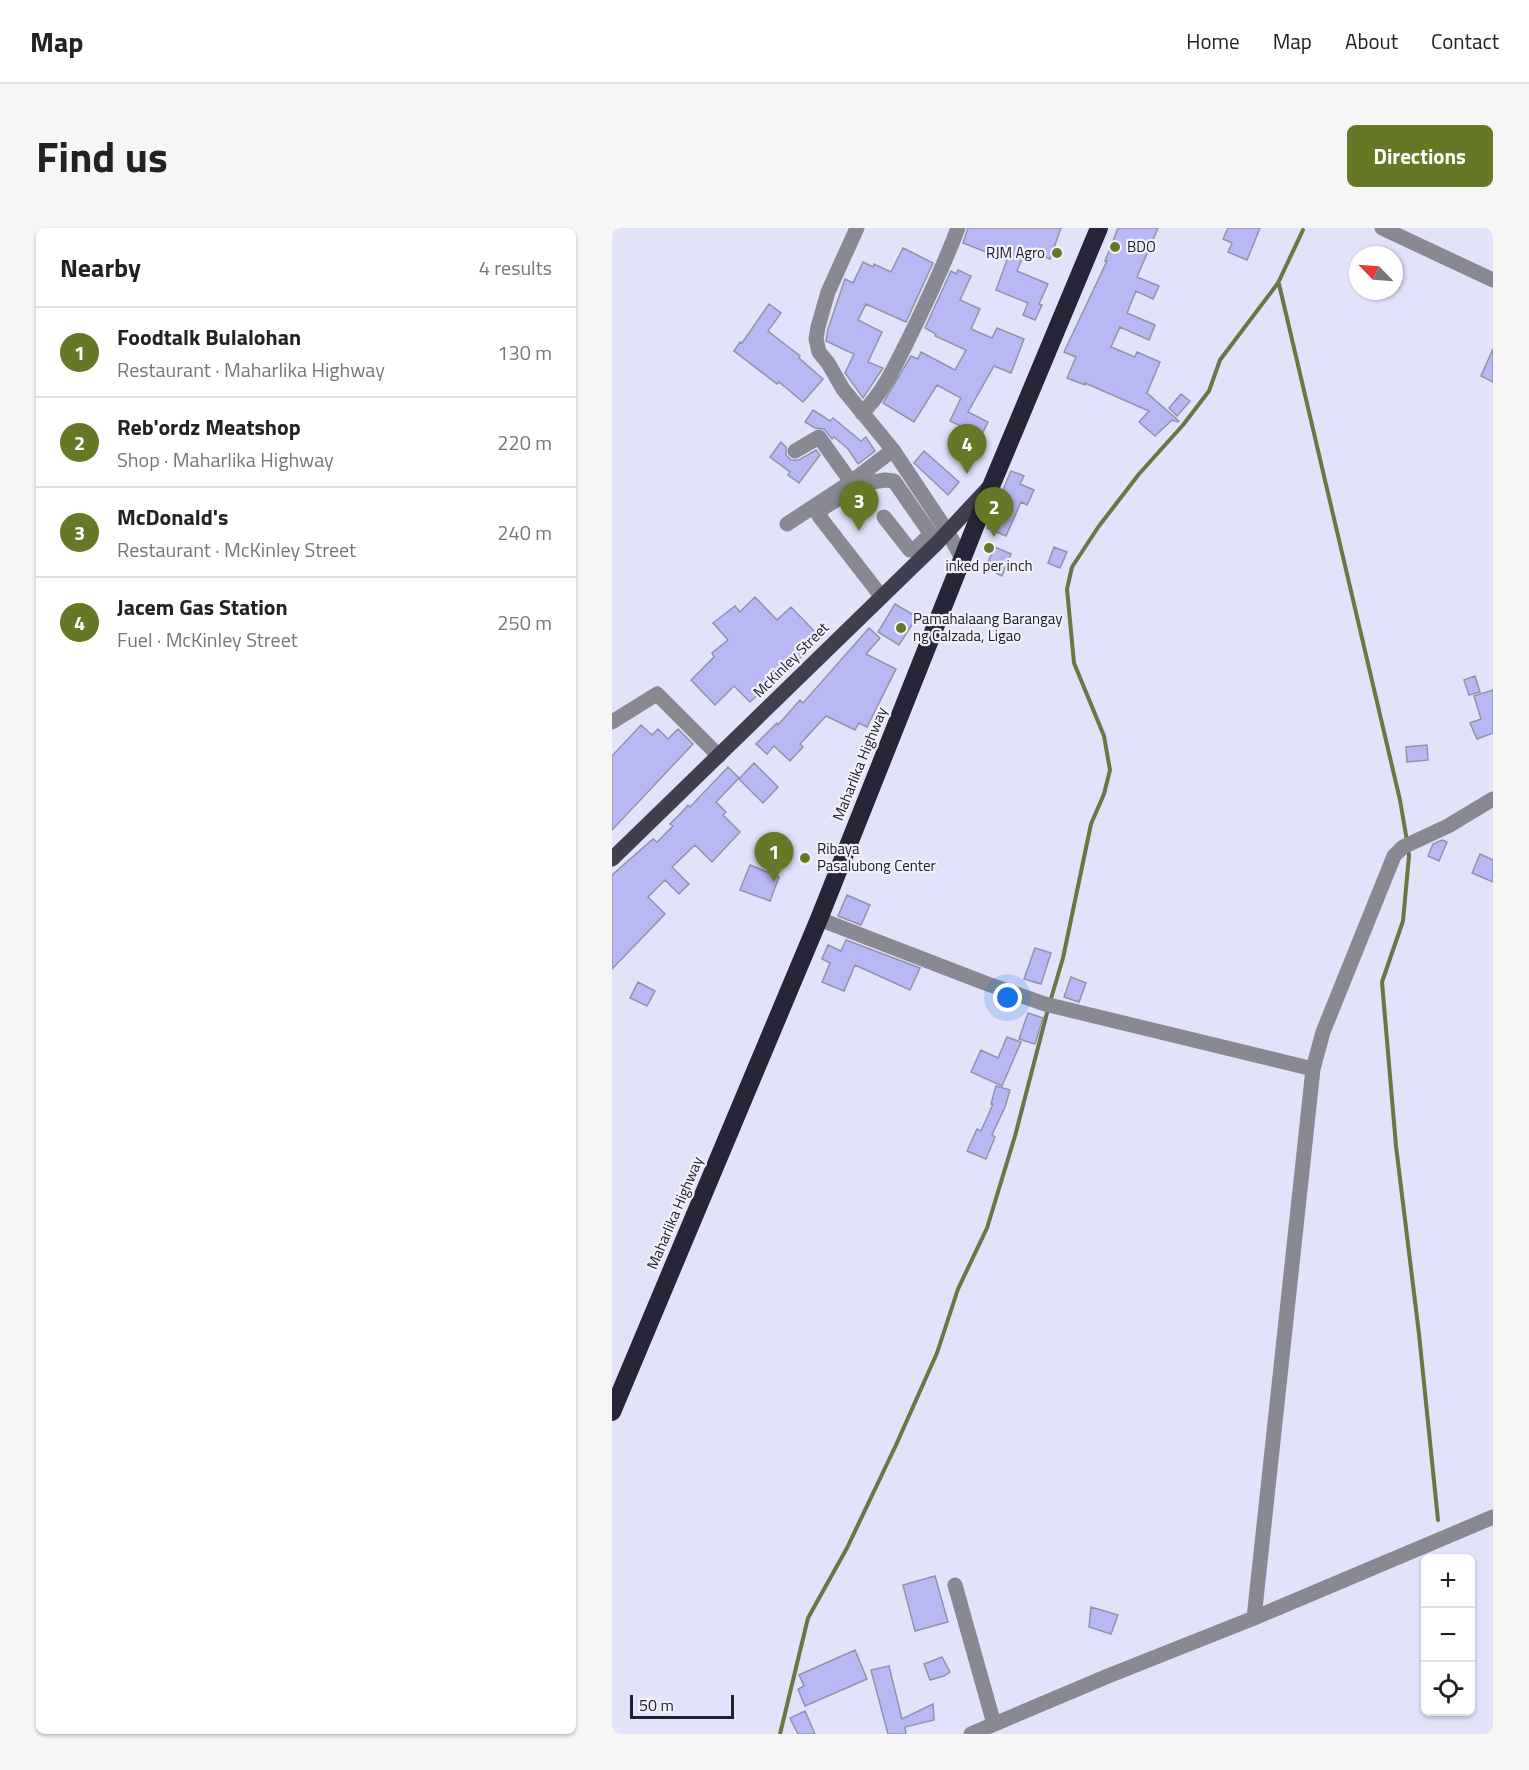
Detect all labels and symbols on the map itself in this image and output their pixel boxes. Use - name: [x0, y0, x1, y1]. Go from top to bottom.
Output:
- place label: BDO: [1127, 235, 1156, 258]
- marker: BDO: [1108, 240, 1122, 254]
- place label: RJM Agro: [986, 241, 1045, 264]
- marker: RJM Agro: [1050, 246, 1064, 260]
- north arrow: [1349, 246, 1403, 300]
- pin: 4: [948, 424, 986, 474]
- pin: 3: [840, 482, 878, 531]
- pin: 2: [974, 488, 1013, 537]
- marker: inked per inch: [982, 541, 996, 555]
- place label: inked per inch: [945, 554, 1033, 577]
- place label: Pamahalaang Barangay ng Calzada, Ligao: [913, 607, 1062, 647]
- street label: McKinley Street: [747, 616, 834, 703]
- marker: Pamahalaang Barangay ng Calzada, Ligao: [894, 621, 908, 635]
- street label: Maharlika Highway: [826, 704, 893, 824]
- pin: 1: [754, 832, 794, 882]
- place label: Ribaya Pasalubong Center: [817, 837, 936, 877]
- marker: Ribaya Pasalubong Center: [798, 851, 812, 865]
- your location: [993, 983, 1022, 1012]
- street label: Maharlika Highway: [640, 1153, 709, 1273]
- scale bar: [630, 1692, 734, 1720]

